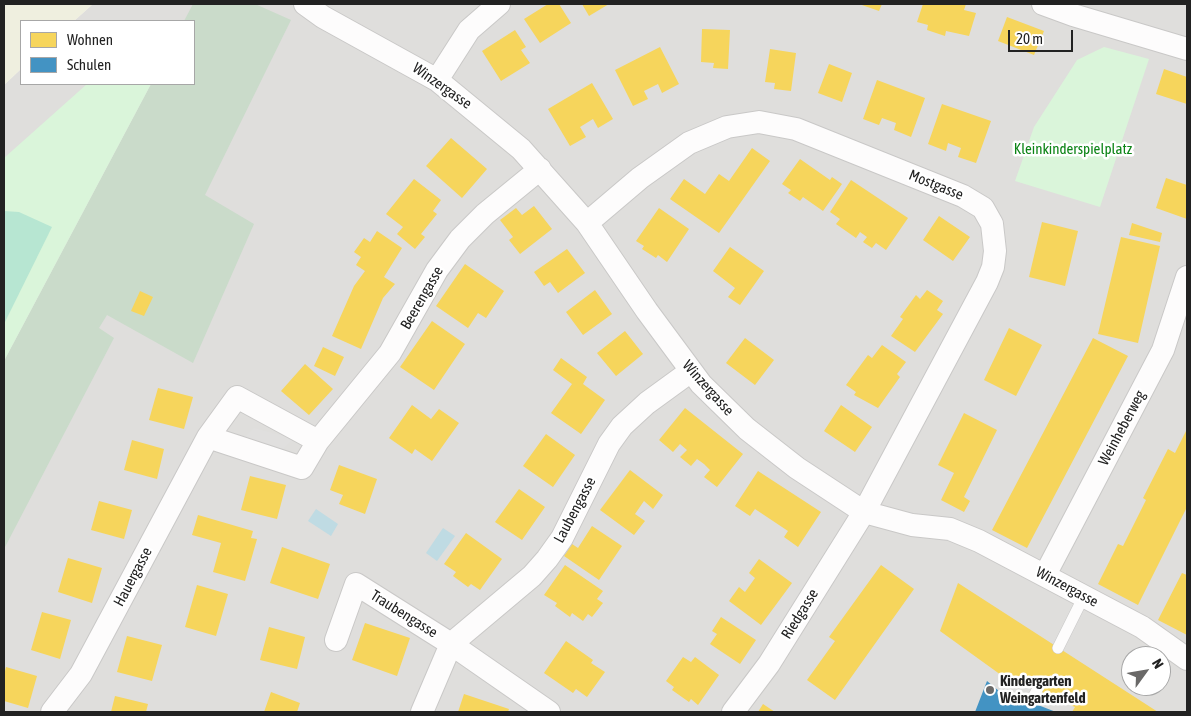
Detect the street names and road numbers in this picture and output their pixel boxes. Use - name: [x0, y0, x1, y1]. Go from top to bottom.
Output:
- street label: Winzergasse: [409, 59, 475, 113]
- street label: Mostgasse: [906, 166, 966, 204]
- street label: Beerengasse: [397, 263, 447, 333]
- street label: Winzergasse: [679, 357, 737, 419]
- street label: Weinheberweg: [1095, 387, 1149, 469]
- street label: Laubengasse: [550, 474, 600, 546]
- street label: Hauergasse: [110, 544, 156, 610]
- street label: Winzergasse: [1033, 563, 1101, 611]
- street label: Traubengasse: [367, 586, 441, 642]
- street label: Riedgasse: [778, 586, 822, 642]

